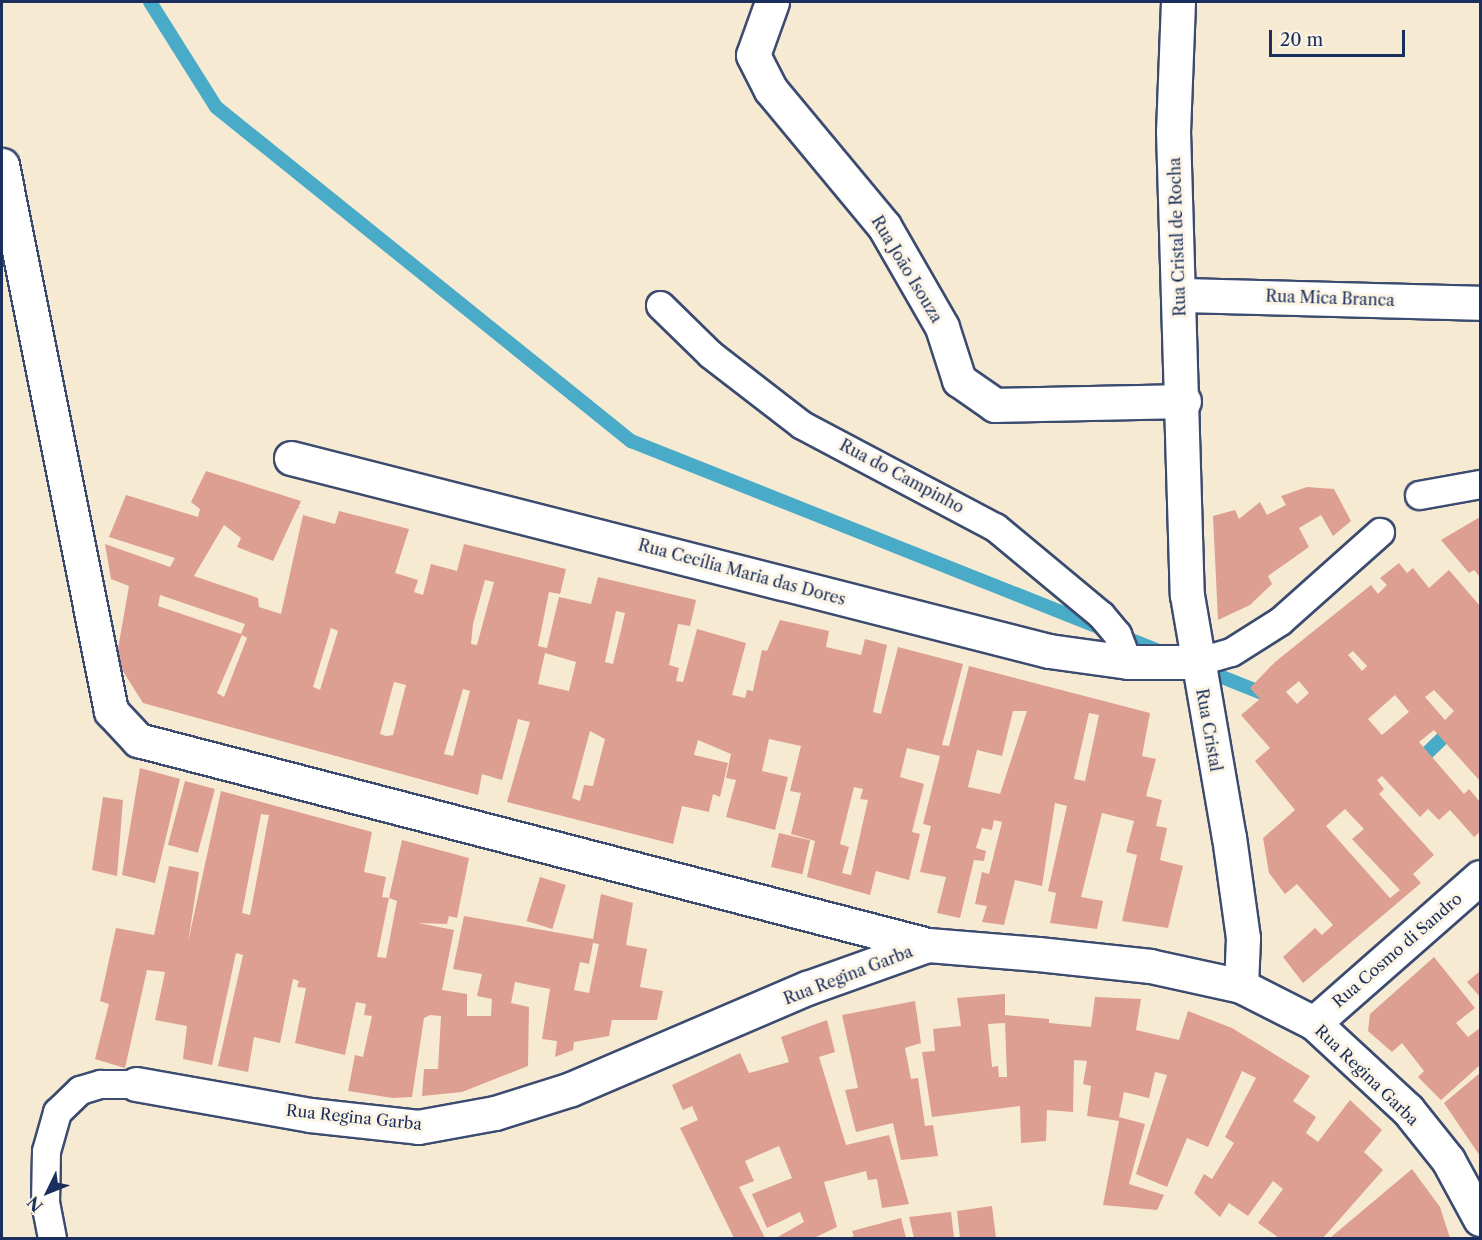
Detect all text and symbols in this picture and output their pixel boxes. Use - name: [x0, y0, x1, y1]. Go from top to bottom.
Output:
- scale bar: [1272, 18, 1408, 56]
- text: 20 m: [1280, 29, 1323, 51]
- street label: Rua Cristal de Rocha: [1165, 157, 1189, 317]
- street label: Rua João Isouza: [868, 212, 946, 326]
- street label: Rua Mica Branca: [1265, 286, 1395, 310]
- street label: Rua do Campinho: [836, 435, 968, 517]
- street label: Rua Cecília Maria das Dores: [636, 535, 848, 609]
- street label: Rua Cristal: [1192, 687, 1226, 773]
- street label: Rua Cosmo di Sandro: [1328, 889, 1466, 1011]
- street label: Rua Regina Garba: [781, 941, 915, 1009]
- street label: Rua Regina Garba: [1311, 1020, 1423, 1130]
- street label: Rua Regina Garba: [285, 1100, 423, 1134]
- north arrow: [18, 1162, 78, 1222]
- text: N: [23, 1192, 47, 1216]

